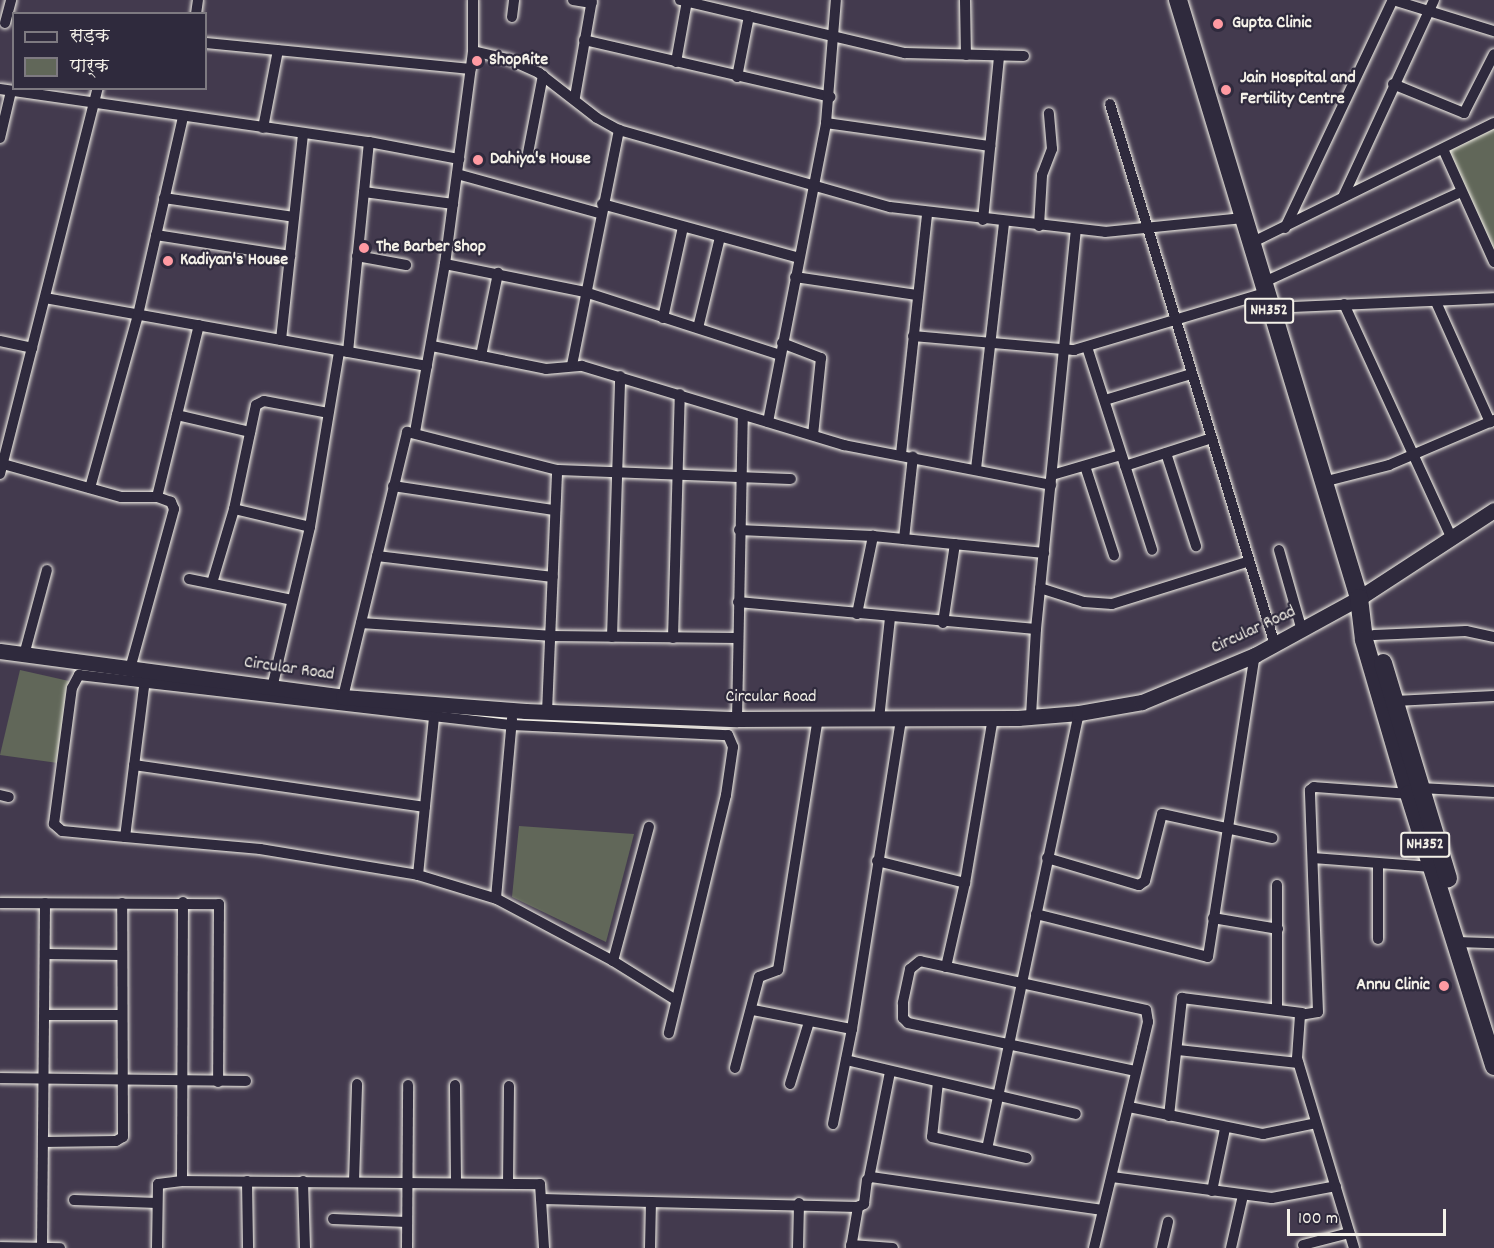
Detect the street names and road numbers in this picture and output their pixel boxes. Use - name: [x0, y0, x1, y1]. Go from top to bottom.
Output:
- road number: NH352: [1244, 298, 1294, 324]
- street label: Circular Road: [1208, 602, 1300, 660]
- street label: Circular Road: [242, 653, 336, 687]
- street label: Circular Road: [725, 687, 817, 709]
- road number: NH352: [1400, 832, 1450, 858]

